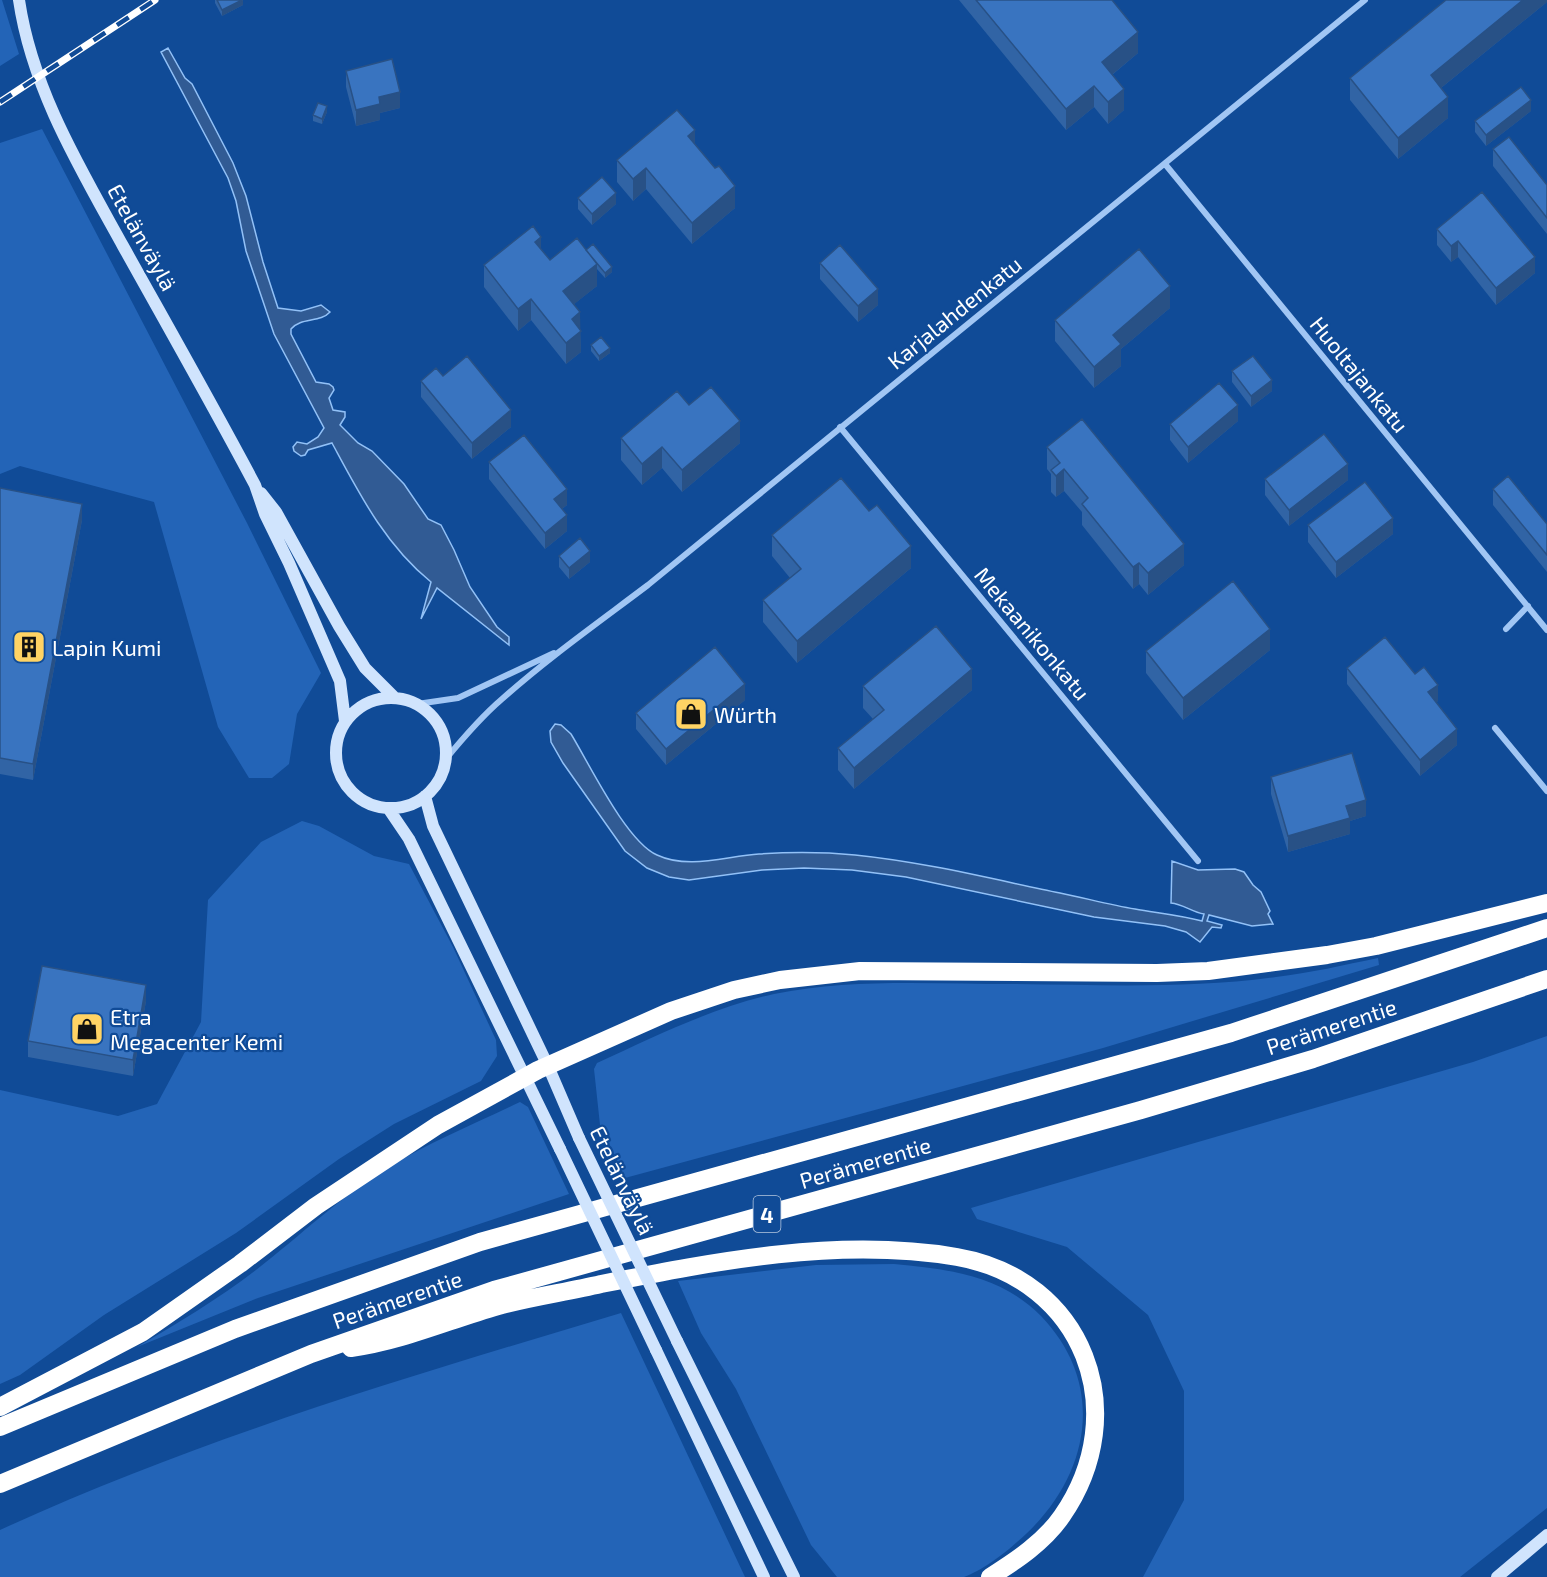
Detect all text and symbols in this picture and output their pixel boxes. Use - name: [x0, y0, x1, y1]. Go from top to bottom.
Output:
- street label: Etelänväylä: [103, 179, 183, 295]
- street label: Karjalahdenkatu: [882, 250, 1027, 375]
- street label: Huoltajankatu: [1305, 311, 1415, 438]
- street label: Mekaanikonkatu: [970, 561, 1096, 705]
- building icon: Lapin Kumi: [11, 629, 47, 665]
- place label: Lapin Kumi: [52, 634, 161, 660]
- shop icon: Würth: [673, 696, 709, 732]
- place label: Würth: [714, 701, 777, 727]
- street label: Perämerentie: [1263, 993, 1399, 1059]
- place label: Etra Megacenter Kemi: [110, 1003, 283, 1054]
- shop icon: Etra Megacenter Kemi: [69, 1011, 105, 1047]
- street label: Etelänväylä: [585, 1121, 661, 1239]
- street label: Perämerentie: [796, 1131, 934, 1193]
- road number: 4: [754, 1196, 780, 1232]
- street label: Perämerentie: [329, 1265, 465, 1333]

